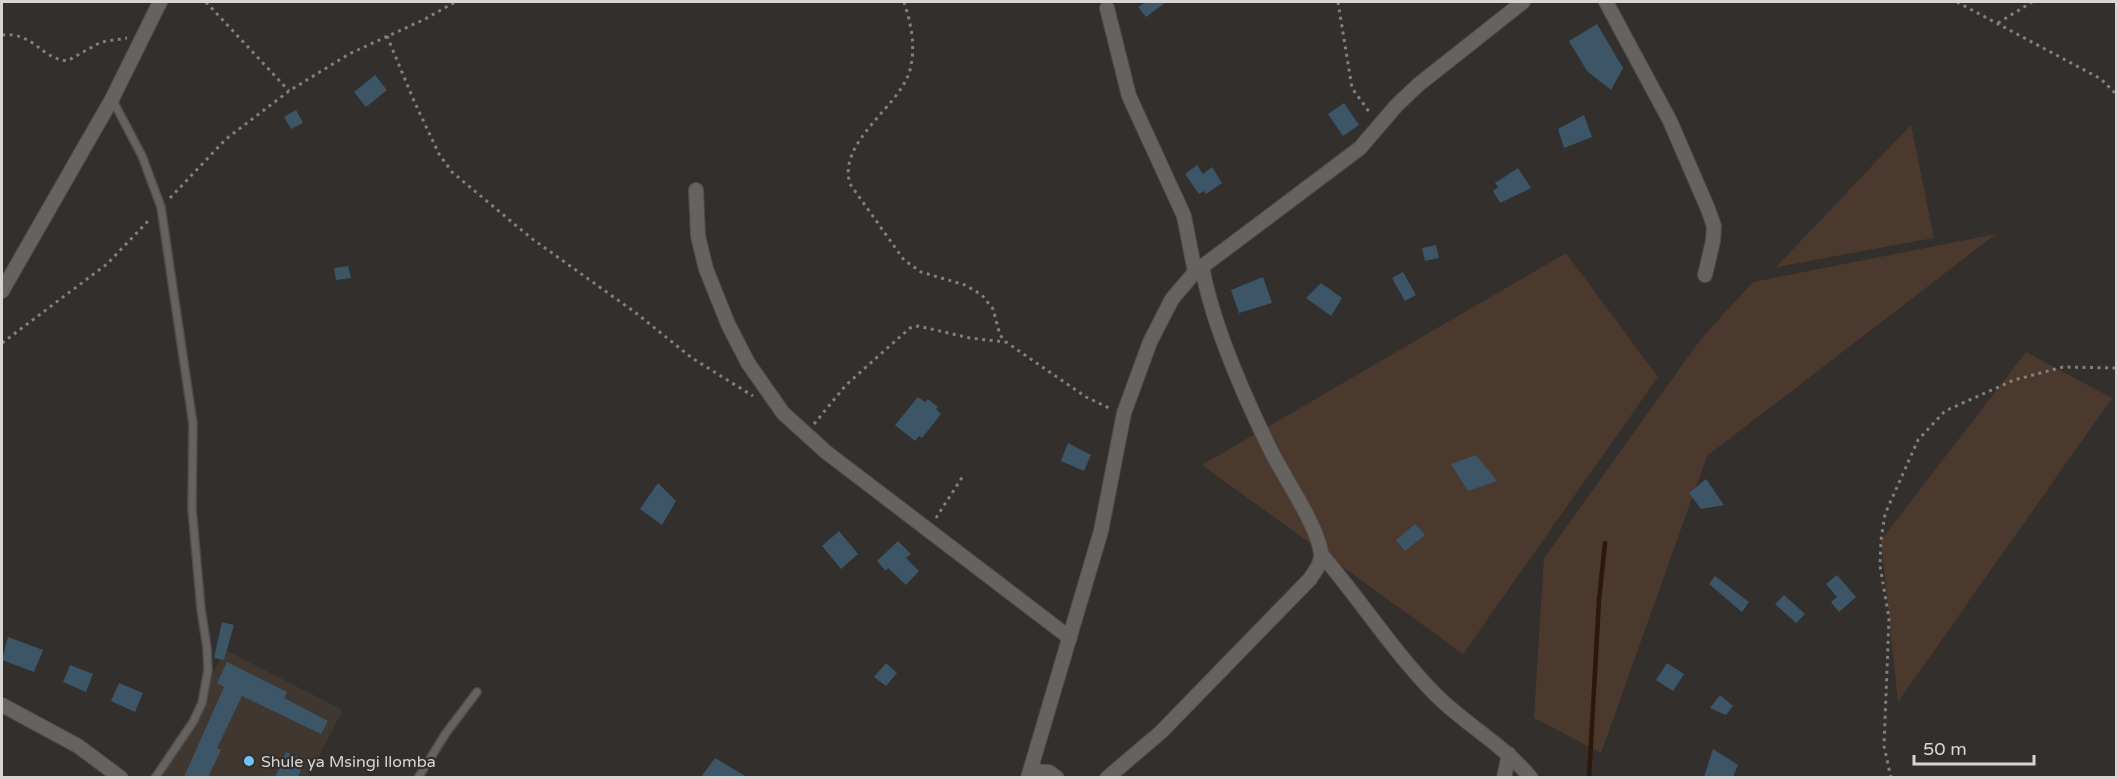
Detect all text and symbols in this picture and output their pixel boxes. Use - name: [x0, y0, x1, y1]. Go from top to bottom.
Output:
- scale bar: [1914, 728, 2034, 766]
- text: 50 m: [1923, 738, 1967, 760]
- place label: Shule ya Msingi Ilomba: [261, 752, 436, 772]
- marker: Shule ya Msingi Ilomba: [242, 754, 256, 768]

